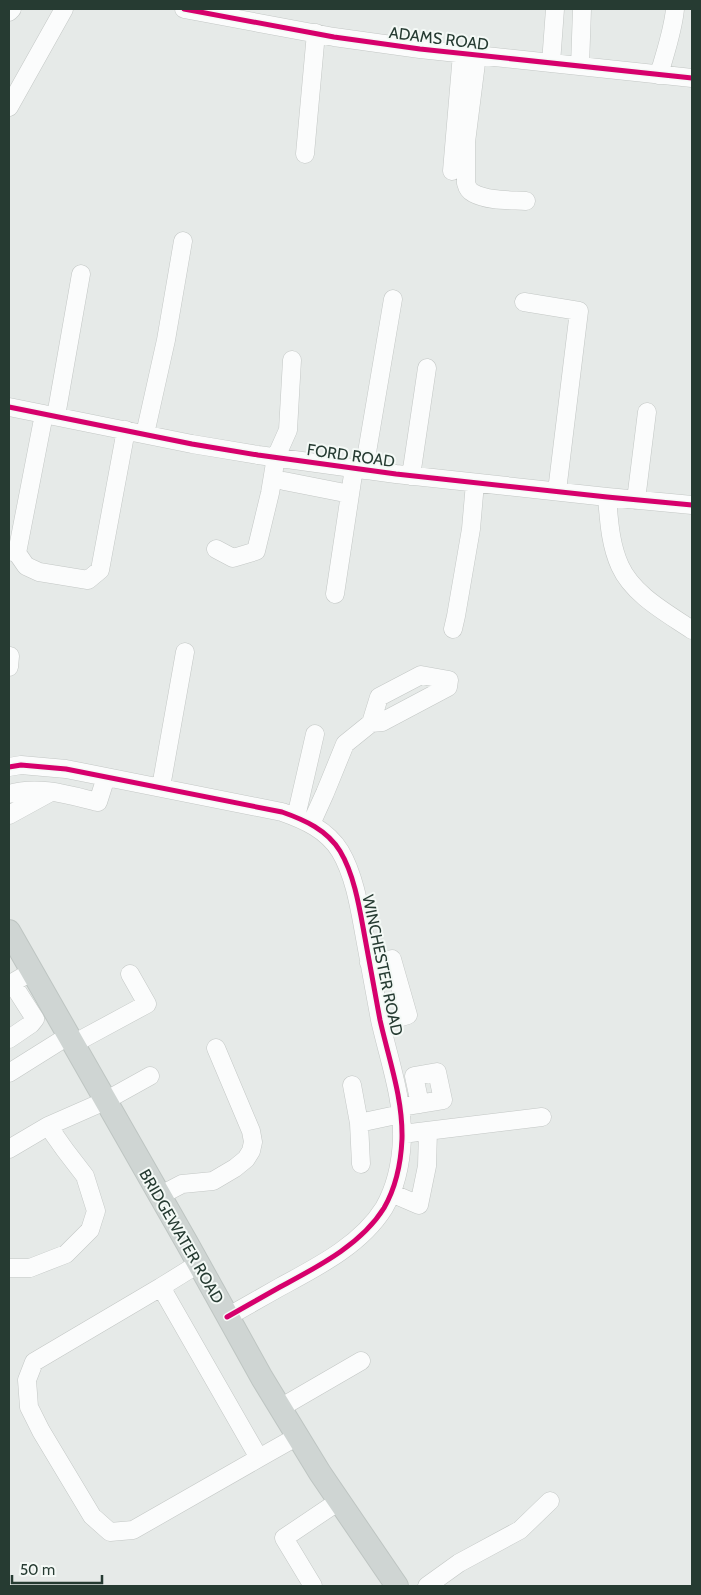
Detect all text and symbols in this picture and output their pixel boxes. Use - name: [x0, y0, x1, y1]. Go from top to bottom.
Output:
- street label: ADAMS ROAD: [388, 23, 490, 54]
- street label: FORD ROAD: [306, 440, 396, 471]
- street label: WINCHESTER ROAD: [358, 893, 407, 1037]
- street label: BRIDGEWATER ROAD: [135, 1166, 228, 1307]
- scale bar: [12, 1552, 102, 1584]
- text: 50 m: [20, 1561, 55, 1579]

